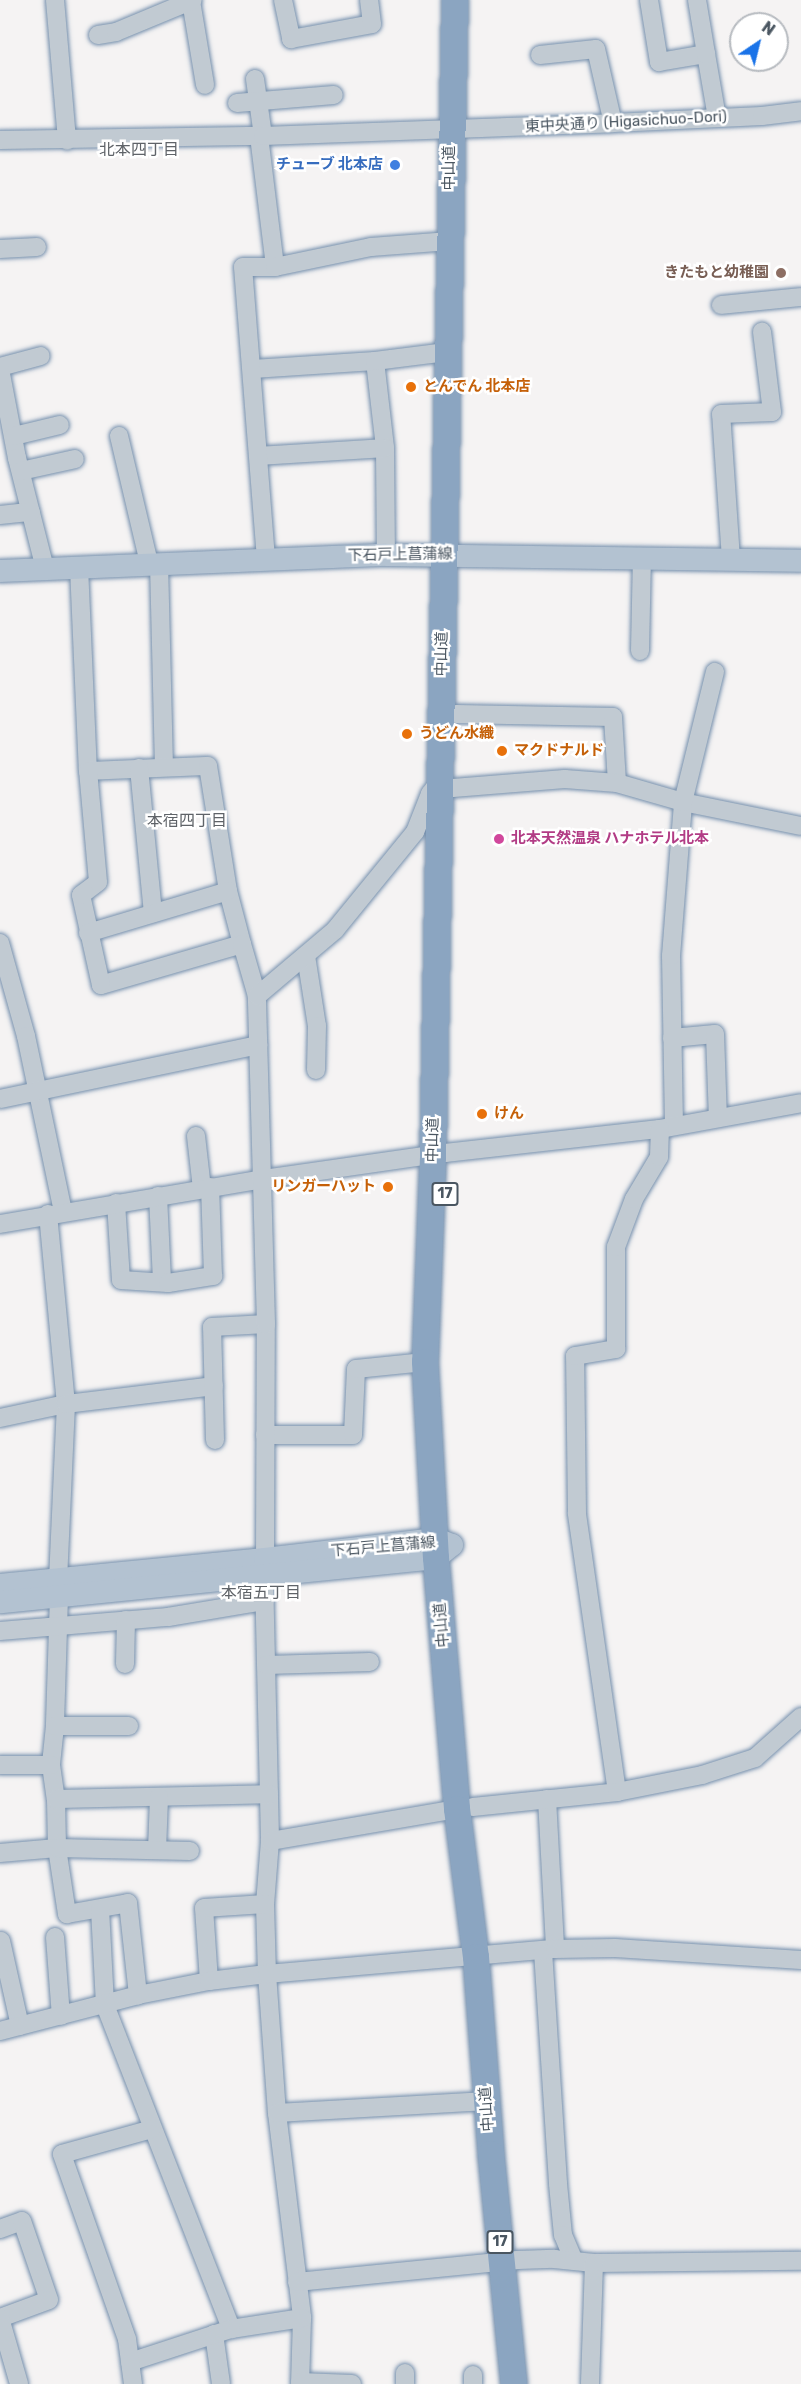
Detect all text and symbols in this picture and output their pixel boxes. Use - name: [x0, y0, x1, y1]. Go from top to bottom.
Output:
- north arrow: [729, 12, 789, 72]
- text: N: [758, 17, 779, 40]
- street label: 東中央通り (Higasichuo-Dori): [525, 108, 727, 136]
- district label: 北本四丁目: [99, 140, 179, 160]
- street label: 中山道: [441, 146, 459, 190]
- place label: チューブ 北本店: [275, 156, 383, 174]
- marker: チューブ 北本店: [388, 158, 402, 172]
- place label: きたもと幼稚園: [664, 264, 769, 282]
- marker: きたもと幼稚園: [774, 266, 788, 280]
- place label: とんでん 北本店: [423, 378, 531, 396]
- marker: とんでん 北本店: [404, 380, 418, 394]
- street label: 下石戸上菖蒲線: [347, 545, 453, 565]
- street label: 中山道: [433, 631, 451, 677]
- place label: うどん水織: [419, 725, 494, 743]
- marker: うどん水織: [400, 727, 414, 741]
- place label: マクドナルド: [514, 742, 604, 760]
- marker: マクドナルド: [495, 744, 509, 758]
- district label: 本宿四丁目: [147, 811, 227, 831]
- place label: 北本天然温泉 ハナホテル北本: [511, 830, 709, 848]
- marker: 北本天然温泉 ハナホテル北本: [492, 832, 506, 846]
- place label: けん: [494, 1105, 524, 1123]
- marker: けん: [475, 1107, 489, 1121]
- street label: 中山道: [424, 1117, 442, 1163]
- place label: リンガーハット: [271, 1178, 376, 1196]
- marker: リンガーハット: [381, 1180, 395, 1194]
- road number: 17: [432, 1183, 458, 1205]
- street label: 下石戸上菖蒲線: [330, 1533, 436, 1561]
- district label: 本宿五丁目: [221, 1583, 301, 1603]
- street label: 中山道: [431, 1602, 453, 1648]
- street label: 中山道: [476, 2086, 498, 2132]
- road number: 17: [486, 2231, 514, 2253]

